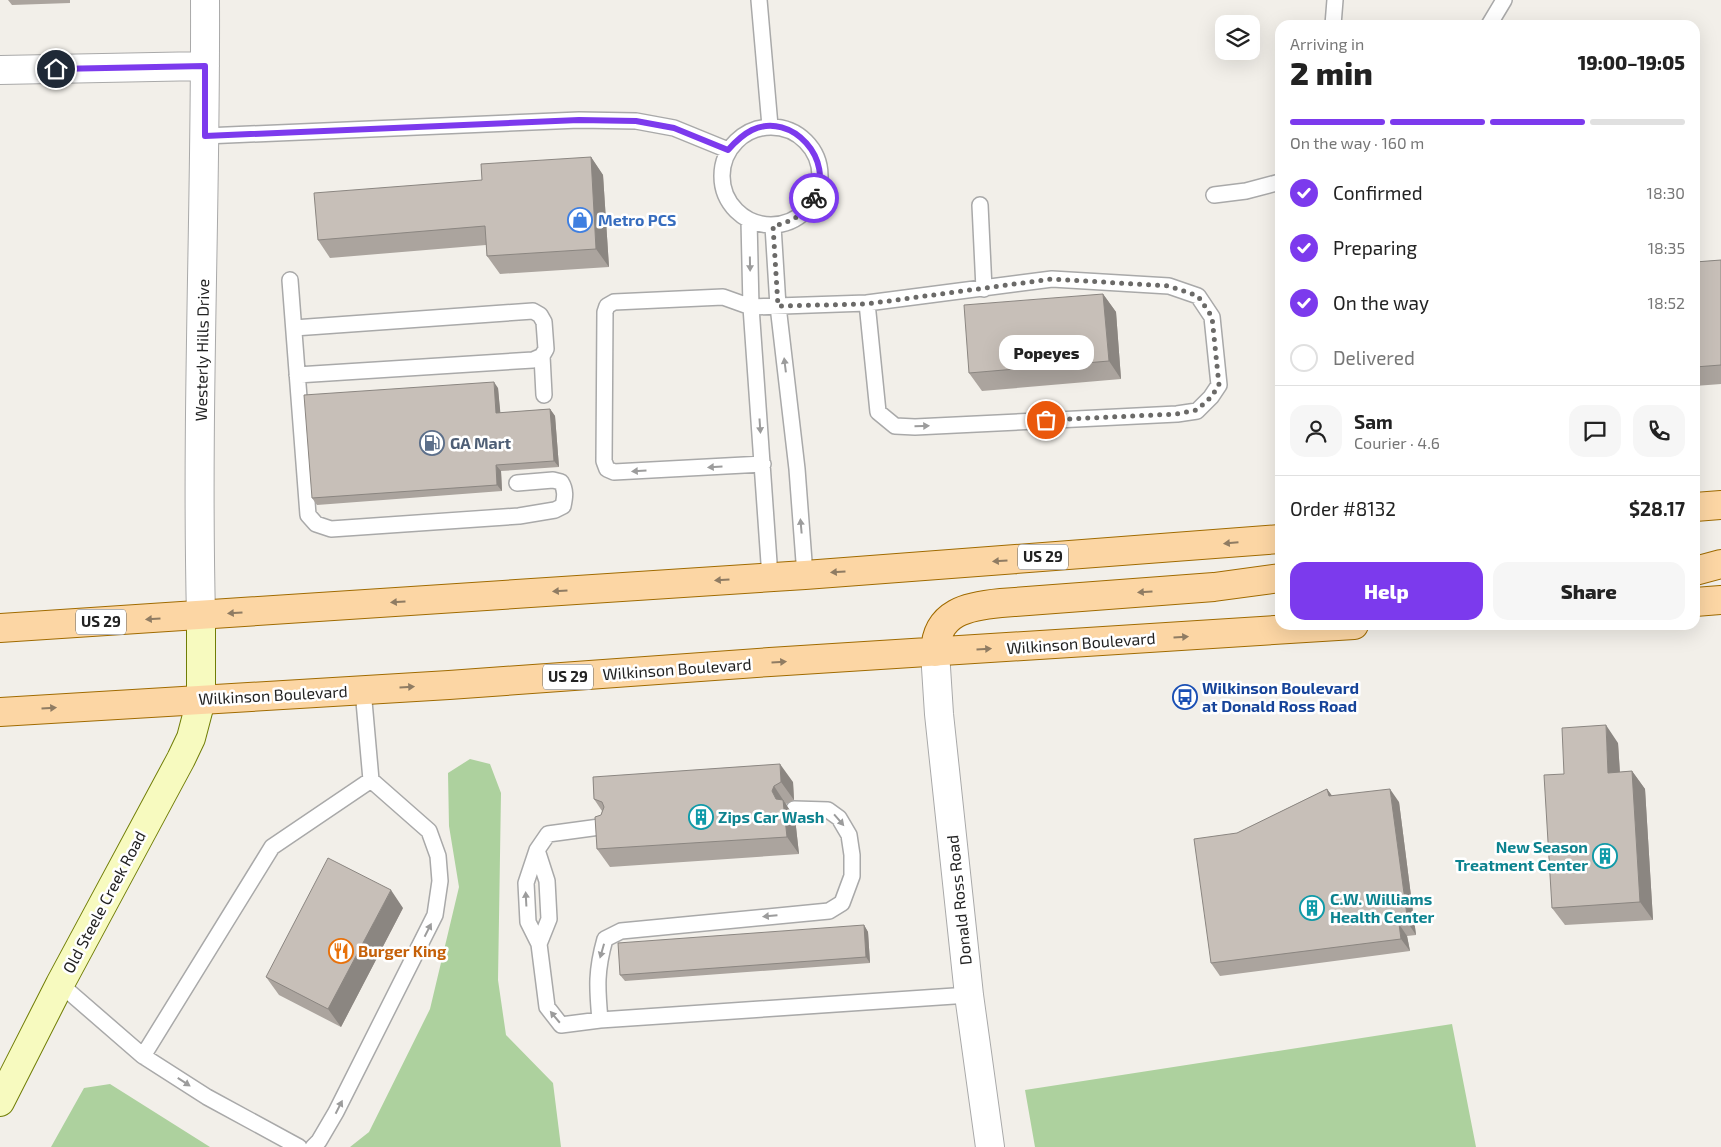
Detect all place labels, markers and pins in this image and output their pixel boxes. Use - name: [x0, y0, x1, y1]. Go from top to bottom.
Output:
- pin: [35, 48, 77, 90]
- shop icon: Metro PCS: [567, 207, 593, 233]
- place label: Metro PCS: [598, 210, 677, 229]
- callout: Popeyes: [998, 335, 1094, 370]
- pin: [1025, 399, 1067, 441]
- fuel station icon: GA Mart: [419, 430, 445, 456]
- place label: GA Mart: [450, 433, 511, 452]
- place label: Wilkinson Boulevard at Donald Ross Road: [1202, 678, 1359, 715]
- bus stop icon: Wilkinson Boulevard at Donald Ross Road: [1172, 684, 1198, 710]
- building icon: Zips Car Wash: [688, 804, 714, 830]
- place label: Zips Car Wash: [718, 807, 824, 826]
- place label: New Season Treatment Center: [1455, 837, 1588, 874]
- building icon: New Season Treatment Center: [1592, 843, 1618, 869]
- place label: C.W. Williams Health Center: [1330, 889, 1435, 926]
- building icon: C.W. Williams Health Center: [1299, 895, 1325, 921]
- restaurant icon: Burger King: [328, 938, 354, 964]
- place label: Burger King: [358, 941, 447, 960]

